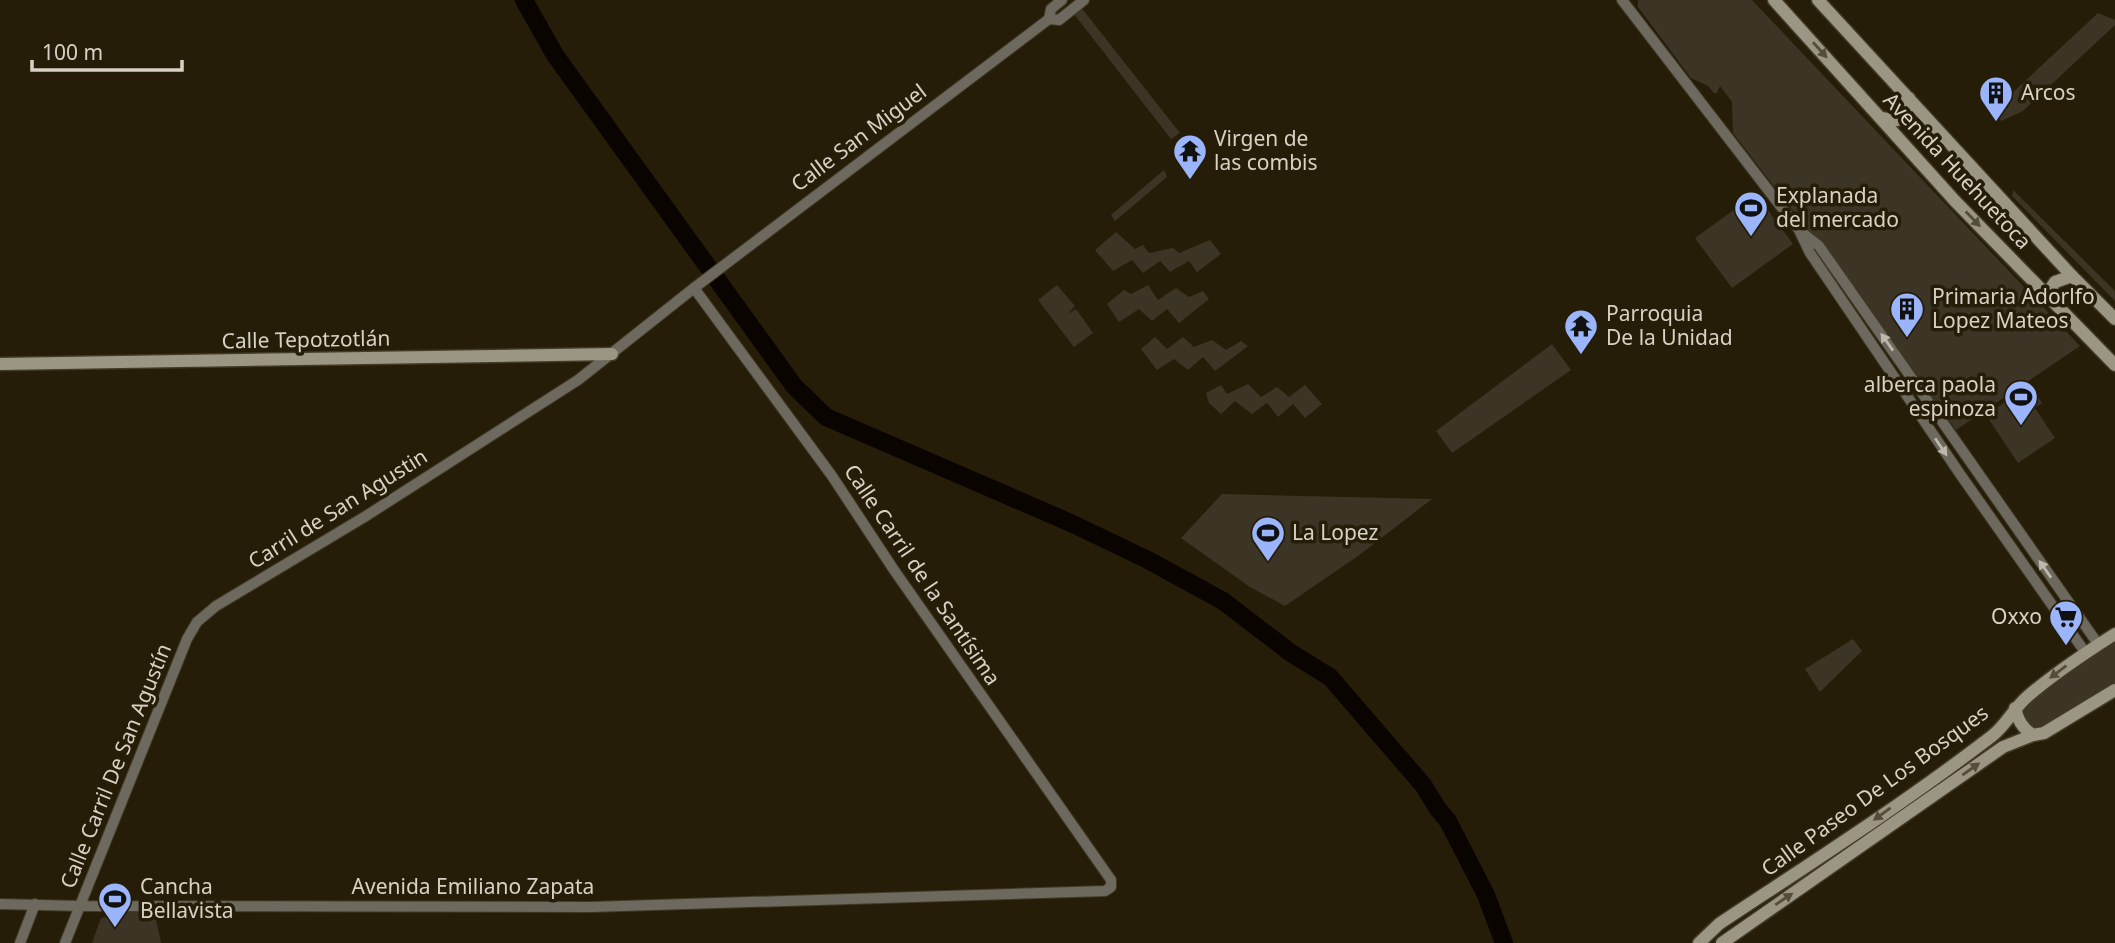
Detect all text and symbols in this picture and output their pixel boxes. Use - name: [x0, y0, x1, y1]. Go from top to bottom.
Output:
- scale bar: [32, 28, 182, 72]
- text: 100 m: [42, 38, 103, 66]
- one-way arrow: [1811, 41, 1827, 58]
- building icon: Arcos: [1977, 74, 2015, 123]
- street label: Calle San Miguel: [785, 77, 932, 197]
- place label: Arcos: [2021, 78, 2076, 106]
- street label: Avenida Huehuetoca: [1878, 86, 2038, 255]
- place label: Virgen de las combis: [1214, 124, 1318, 176]
- temple icon: Virgen de las combis: [1171, 132, 1209, 181]
- place label: Explanada del mercado: [1776, 181, 1899, 233]
- sports icon: Explanada del mercado: [1732, 189, 1770, 238]
- one-way arrow: [1964, 210, 1980, 227]
- place label: Primaria Adorlfo Lopez Mateos: [1932, 282, 2095, 334]
- building icon: Primaria Adorlfo Lopez Mateos: [1888, 290, 1926, 339]
- place label: Parroquia De la Unidad: [1606, 299, 1733, 351]
- temple icon: Parroquia De la Unidad: [1562, 307, 1600, 356]
- street label: Calle Tepotzotlán: [221, 324, 391, 354]
- one-way arrow: [1880, 332, 1893, 352]
- place label: alberca paola espinoza: [1864, 370, 1996, 422]
- sports icon: alberca paola espinoza: [2002, 378, 2040, 427]
- one-way arrow: [1934, 437, 1947, 456]
- street label: Carril de San Agustin: [243, 442, 432, 575]
- street label: Calle Carril de la Santísima: [838, 458, 1007, 690]
- sports icon: La Lopez: [1249, 514, 1287, 563]
- place label: La Lopez: [1292, 518, 1379, 546]
- one-way arrow: [2038, 560, 2052, 578]
- supermarket icon: Oxxo: [2047, 598, 2085, 647]
- place label: Oxxo: [1991, 602, 2042, 630]
- street label: Calle Carril De San Agustín: [53, 639, 177, 892]
- one-way arrow: [2050, 665, 2068, 680]
- street label: Calle Paseo De Los Bosques: [1755, 698, 1993, 882]
- one-way arrow: [1961, 763, 1980, 776]
- one-way arrow: [1873, 807, 1891, 821]
- place label: Cancha Bellavista: [140, 872, 234, 924]
- street label: Avenida Emiliano Zapata: [352, 872, 594, 900]
- sports icon: Cancha Bellavista: [96, 880, 134, 929]
- one-way arrow: [1775, 892, 1793, 906]

